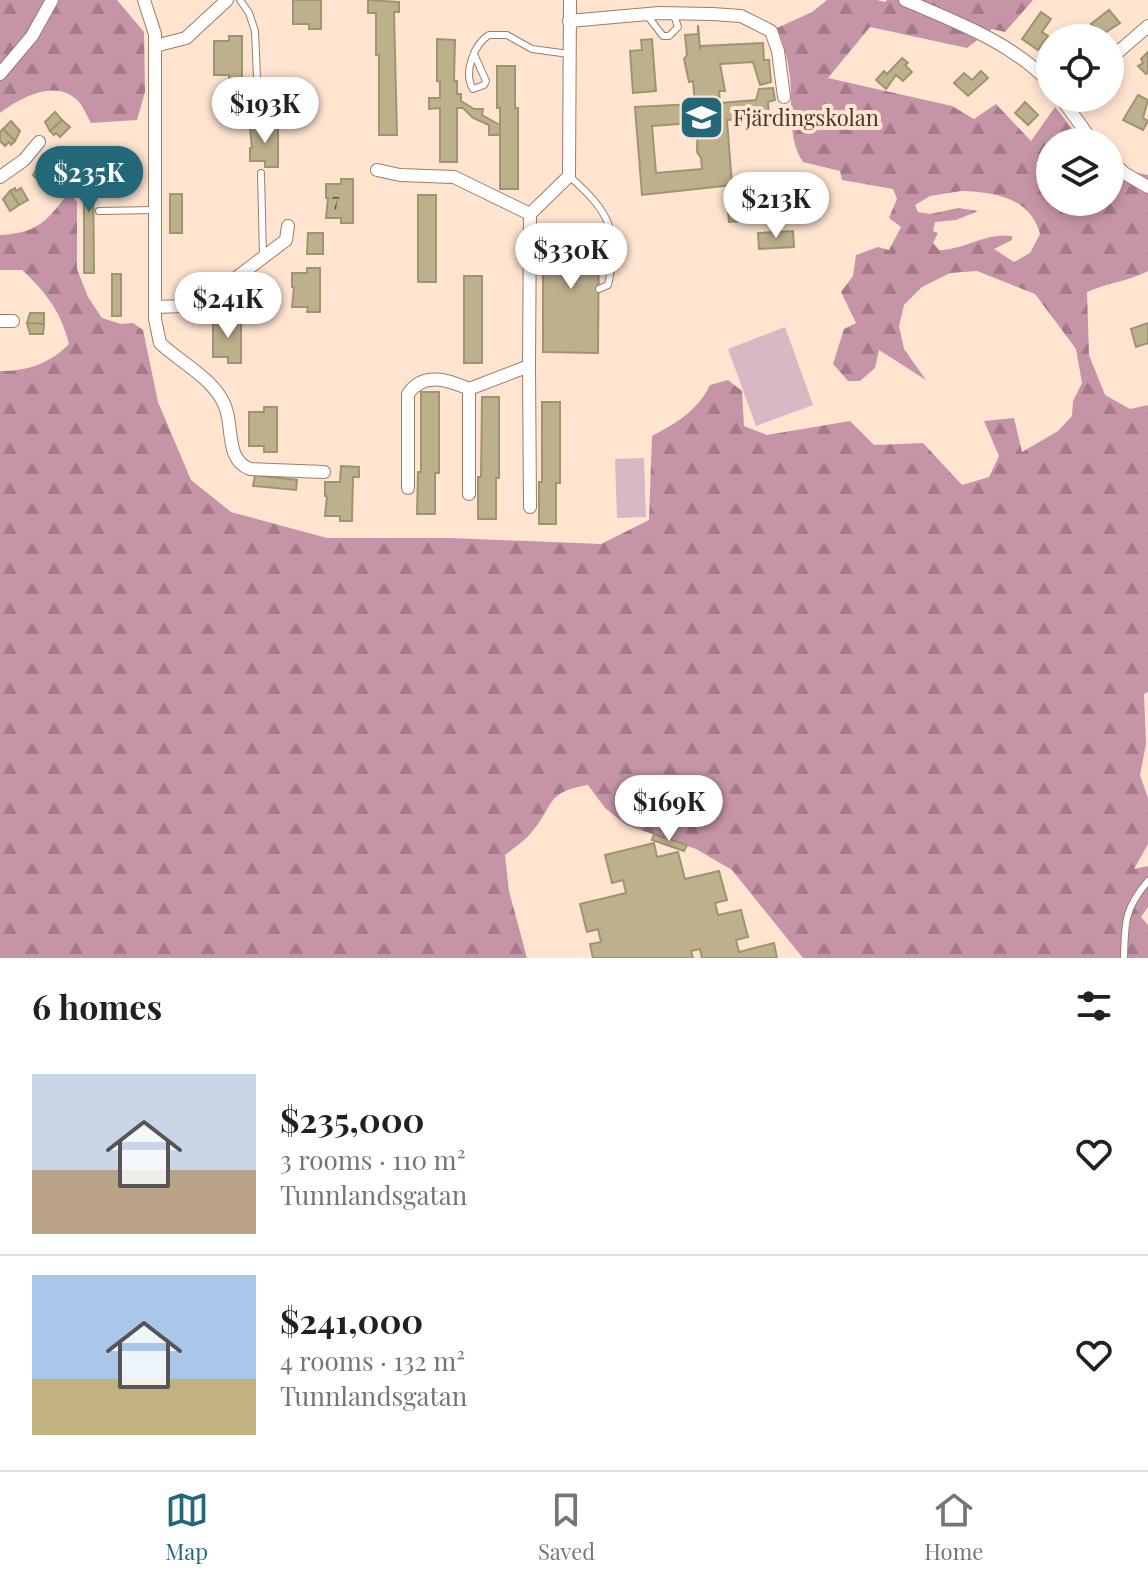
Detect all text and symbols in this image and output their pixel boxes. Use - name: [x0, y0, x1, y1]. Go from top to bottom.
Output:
- map controls: [1036, 24, 1124, 216]
- button: locate: [1036, 24, 1124, 112]
- pin: $193K: [209, 77, 321, 145]
- text: $193K: [230, 85, 300, 120]
- school or university icon: Fjärdingskolan: [678, 94, 726, 142]
- place label: Fjärdingskolan: [733, 102, 879, 132]
- button: layers: [1036, 128, 1124, 216]
- pin: $235K: [33, 146, 145, 214]
- text: $235K: [53, 154, 125, 189]
- pin: $213K: [720, 172, 832, 240]
- text: $213K: [741, 180, 811, 215]
- house number: 7: [332, 188, 340, 212]
- pin: $330K: [515, 223, 627, 291]
- text: $330K: [533, 231, 609, 266]
- pin: $241K: [172, 272, 284, 340]
- text: $241K: [193, 280, 263, 315]
- pin: $169K: [613, 775, 725, 843]
- text: $169K: [633, 783, 705, 818]
- text: 6 homes: [32, 983, 162, 1029]
- icon: filters: [1072, 984, 1116, 1028]
- text: $235,000: [280, 1096, 425, 1142]
- icon: home: [96, 1106, 192, 1202]
- icon: heart: [1072, 1132, 1116, 1176]
- text: 3 rooms · 110 m²: [280, 1142, 465, 1177]
- text: Tunnlandsgatan: [280, 1177, 467, 1212]
- text: $241,000: [280, 1297, 423, 1343]
- icon: home: [96, 1307, 192, 1403]
- icon: heart: [1072, 1333, 1116, 1377]
- text: 4 rooms · 132 m²: [280, 1343, 465, 1378]
- text: Tunnlandsgatan: [280, 1378, 467, 1413]
- tab: Map: [165, 1488, 209, 1566]
- tab: Saved: [538, 1488, 595, 1566]
- tab: Home: [924, 1488, 983, 1566]

